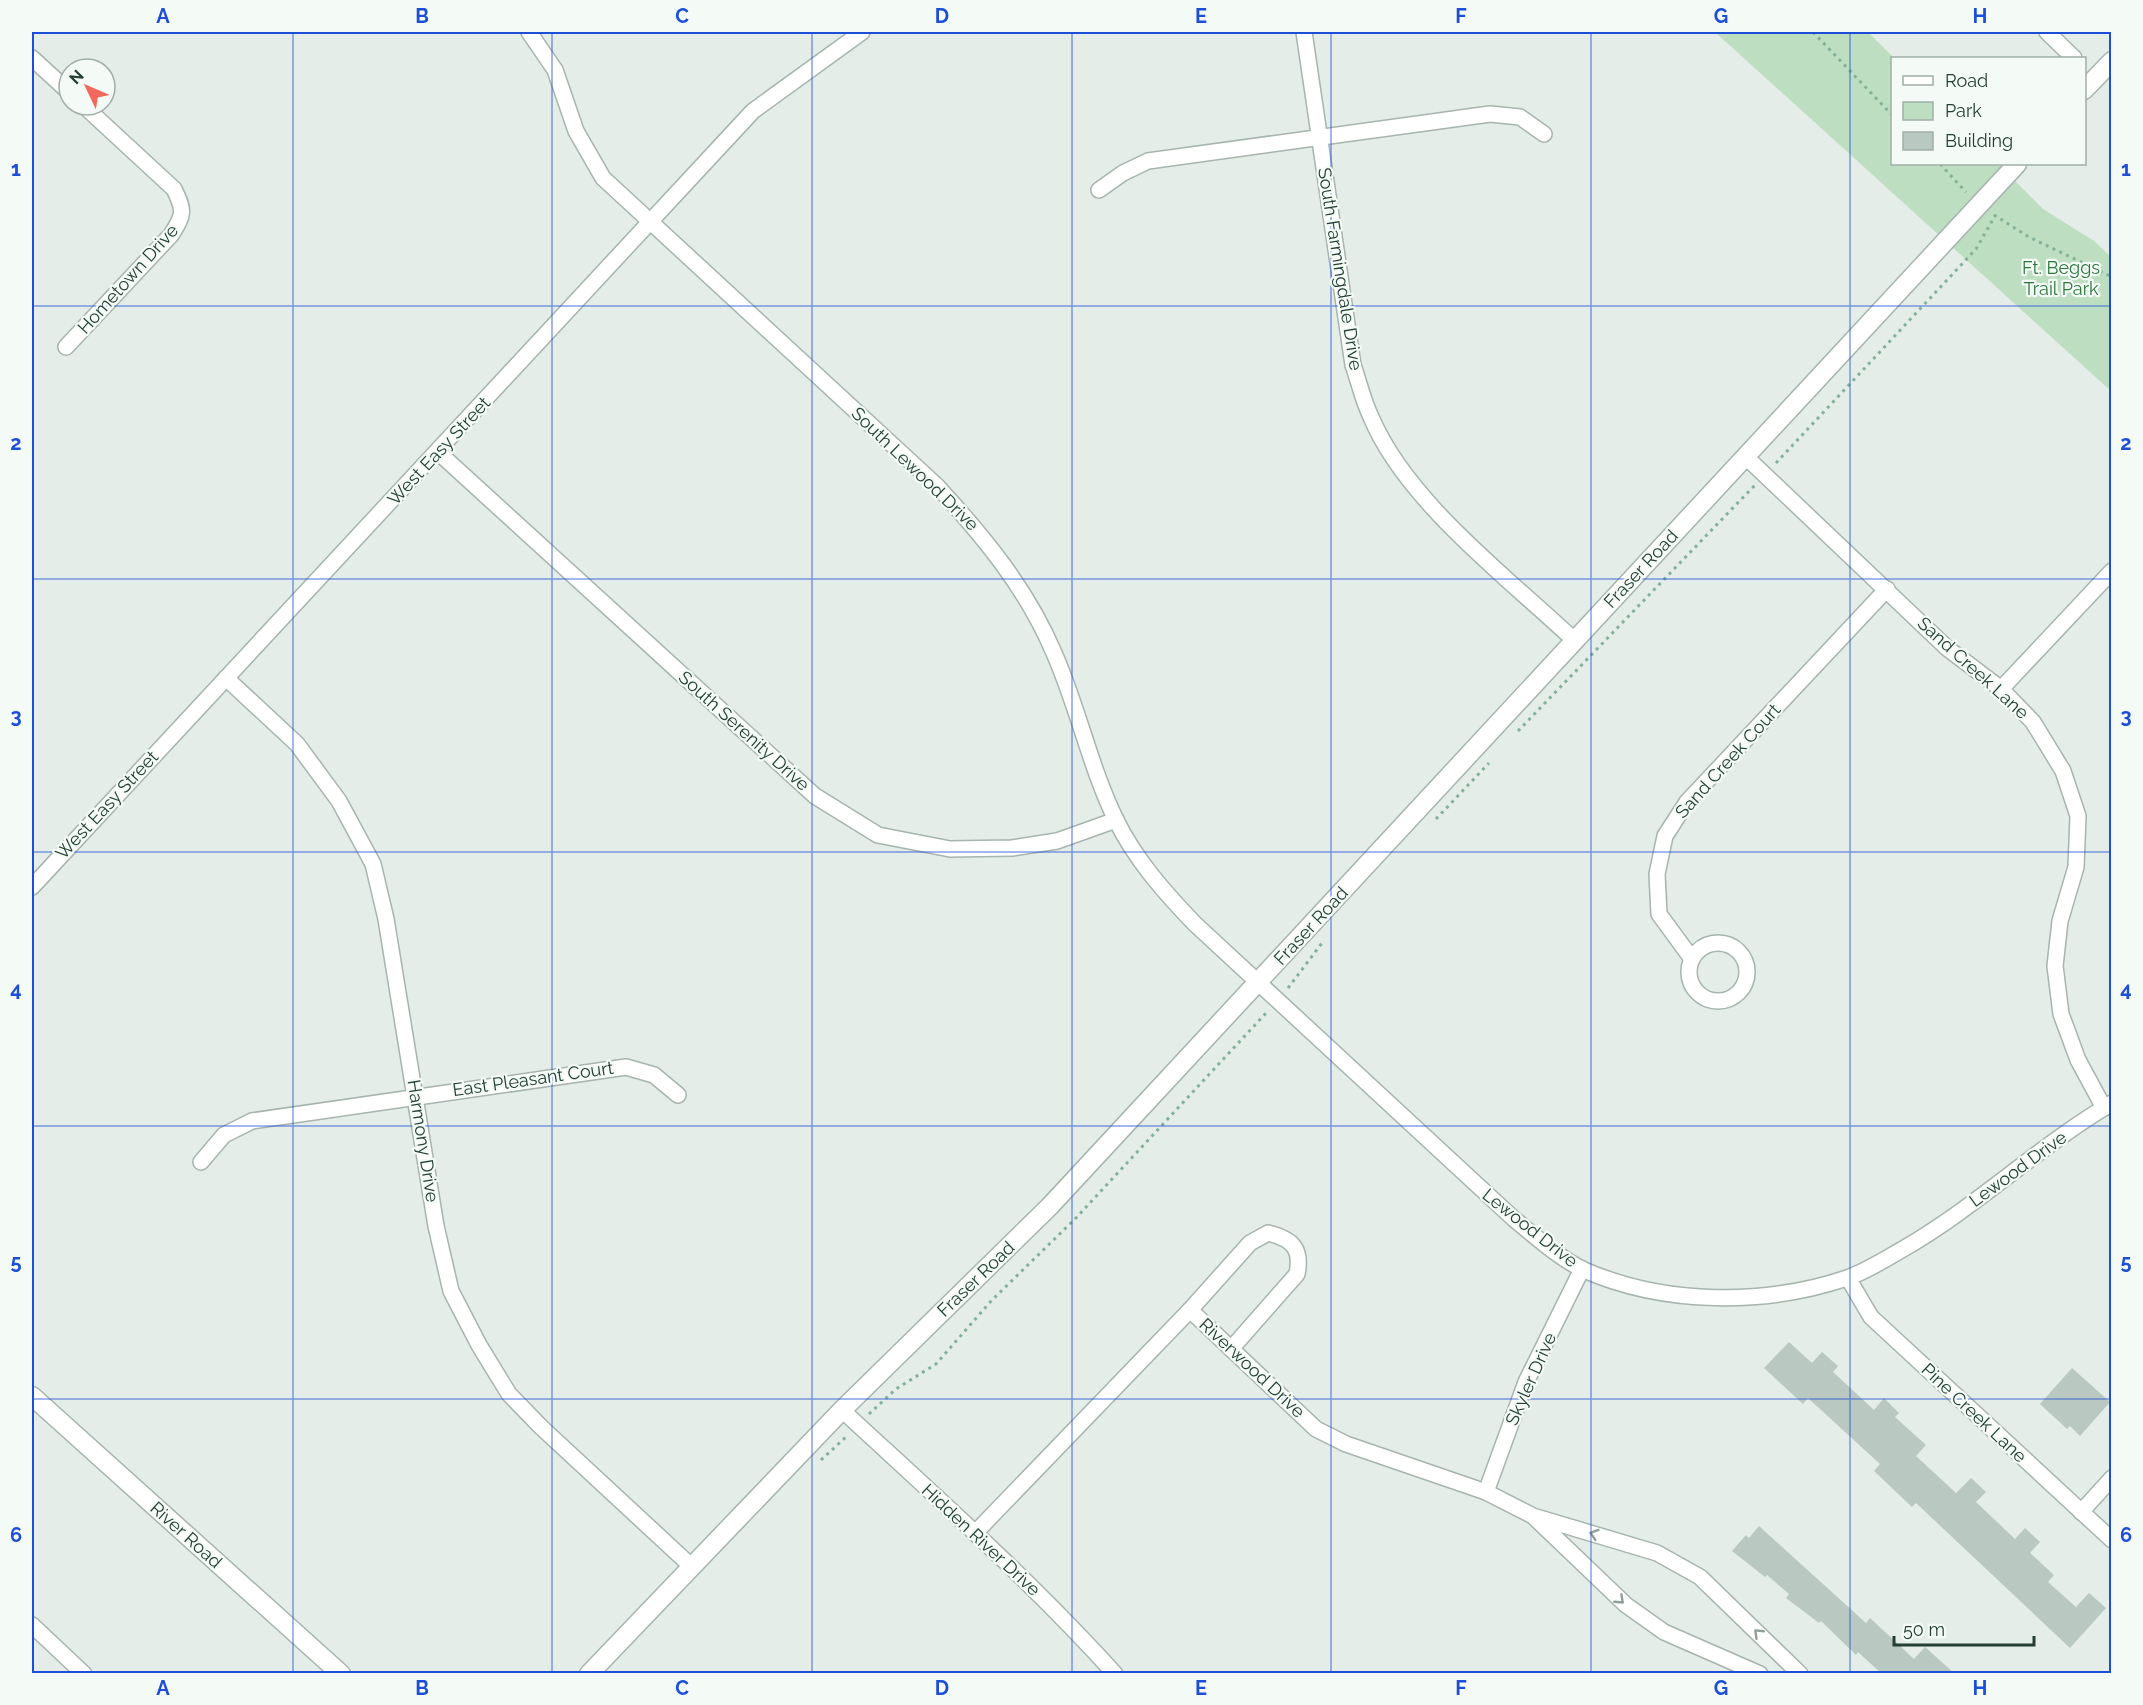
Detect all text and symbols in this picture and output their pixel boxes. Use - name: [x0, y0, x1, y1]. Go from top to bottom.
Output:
- text: A: [156, 4, 170, 28]
- text: B: [415, 4, 429, 28]
- text: C: [675, 4, 689, 28]
- text: D: [935, 4, 949, 28]
- text: E: [1195, 4, 1207, 28]
- text: F: [1455, 4, 1467, 28]
- text: G: [1714, 4, 1728, 28]
- text: H: [1973, 4, 1987, 28]
- north arrow: [57, 57, 117, 117]
- legend: [1891, 57, 2086, 165]
- text: N: [65, 66, 88, 88]
- text: Road: [1945, 70, 1988, 91]
- text: Park: [1945, 100, 1982, 121]
- text: Building: [1945, 130, 2013, 151]
- text: 1: [11, 157, 21, 181]
- text: 1: [2121, 157, 2131, 181]
- street label: South Farmingdale Drive: [1314, 166, 1367, 372]
- street label: Hometown Drive: [73, 219, 182, 338]
- park label: Ft. Beggs Trail Park: [2022, 257, 2100, 299]
- street label: West Easy Street: [383, 392, 494, 509]
- street label: South Lewood Drive: [847, 403, 984, 535]
- text: 2: [10, 431, 22, 455]
- text: 2: [2120, 431, 2132, 455]
- street label: Fraser Road: [1599, 525, 1682, 612]
- street label: Sand Creek Lane: [1914, 612, 2033, 723]
- street label: South Serenity Drive: [675, 666, 814, 795]
- street label: Sand Creek Court: [1671, 699, 1785, 822]
- text: 3: [10, 704, 22, 728]
- text: 3: [2120, 704, 2132, 728]
- street label: West Easy Street: [51, 746, 162, 863]
- street label: Fraser Road: [1269, 882, 1352, 969]
- text: 4: [10, 977, 22, 1001]
- text: 4: [2120, 977, 2132, 1001]
- street label: East Pleasant Court: [451, 1057, 615, 1100]
- street label: Harmony Drive: [403, 1078, 444, 1204]
- street label: Lewood Drive: [1965, 1126, 2071, 1211]
- street label: Lewood Drive: [1479, 1184, 1582, 1272]
- street label: Fraser Road: [933, 1237, 1019, 1321]
- text: 5: [10, 1250, 22, 1274]
- text: 5: [2120, 1250, 2132, 1274]
- street label: Riverwood Drive: [1195, 1314, 1310, 1422]
- street label: Skyler Drive: [1501, 1329, 1560, 1428]
- street label: Pine Creek Lane: [1918, 1359, 2031, 1467]
- street label: Hidden River Drive: [918, 1479, 1045, 1600]
- street label: River Road: [146, 1497, 226, 1572]
- text: 6: [10, 1523, 22, 1547]
- text: 6: [2120, 1523, 2132, 1547]
- one-way arrow: [1589, 1529, 1600, 1541]
- one-way arrow: [1614, 1593, 1624, 1604]
- scale bar: [1894, 1609, 2034, 1647]
- text: 50 m: [1903, 1619, 1945, 1640]
- one-way arrow: [1754, 1629, 1764, 1640]
- text: A: [156, 1676, 170, 1700]
- text: B: [415, 1676, 429, 1700]
- text: C: [675, 1676, 689, 1700]
- text: D: [935, 1676, 949, 1700]
- text: E: [1195, 1676, 1207, 1700]
- text: F: [1455, 1676, 1467, 1700]
- text: G: [1714, 1676, 1728, 1700]
- text: H: [1973, 1676, 1987, 1700]

